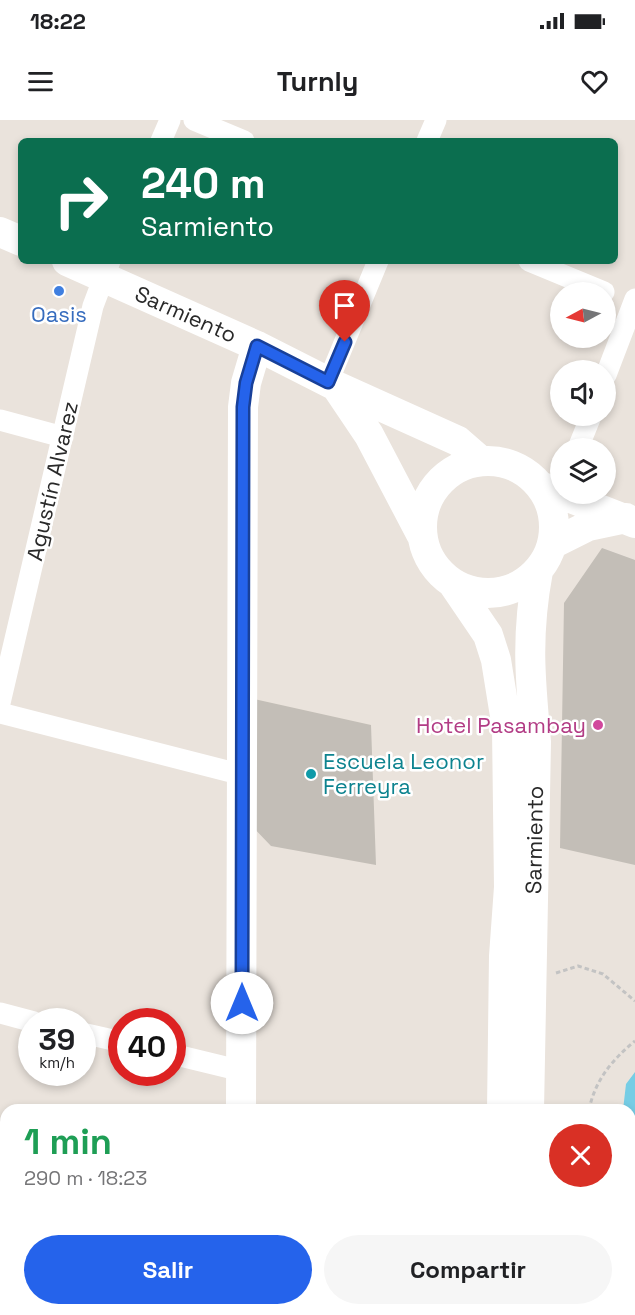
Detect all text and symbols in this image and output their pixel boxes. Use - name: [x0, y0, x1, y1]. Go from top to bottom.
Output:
- text: 18:22: [30, 7, 86, 35]
- text: Turnly: [277, 64, 358, 99]
- icon: menu: [24, 65, 57, 98]
- icon: heart: [578, 65, 611, 98]
- text: 240 m: [141, 157, 266, 210]
- icon: right: [42, 162, 120, 240]
- text: Sarmiento: [141, 209, 274, 244]
- street label: Sarmiento: [131, 279, 241, 349]
- pin: [319, 280, 370, 342]
- north arrow: [550, 282, 616, 348]
- map controls: [550, 282, 616, 504]
- marker: Oasis: [52, 284, 66, 298]
- icon: arrive: [328, 289, 361, 322]
- place label: Oasis: [31, 300, 87, 328]
- button: sound: [550, 360, 616, 426]
- street label: Agustín Alvarez: [20, 399, 84, 563]
- button: layers: [550, 438, 616, 504]
- place label: Hotel Pasambay: [416, 711, 586, 739]
- marker: Hotel Pasambay: [591, 718, 605, 732]
- place label: Escuela Leonor Ferreyra: [323, 747, 484, 800]
- marker: Escuela Leonor Ferreyra: [304, 767, 318, 781]
- street label: Sarmiento: [519, 786, 549, 894]
- position arrow: [210, 971, 274, 1035]
- speed limit sign: 40: [108, 1008, 186, 1086]
- text: 39: [39, 1020, 75, 1059]
- text: km/h: [39, 1053, 75, 1072]
- text: 1 min: [24, 1119, 112, 1165]
- button: close: [549, 1124, 612, 1187]
- text: 290 m · 18:23: [24, 1165, 147, 1191]
- button: Salir: [24, 1235, 312, 1304]
- button: Compartir: [324, 1235, 612, 1304]

